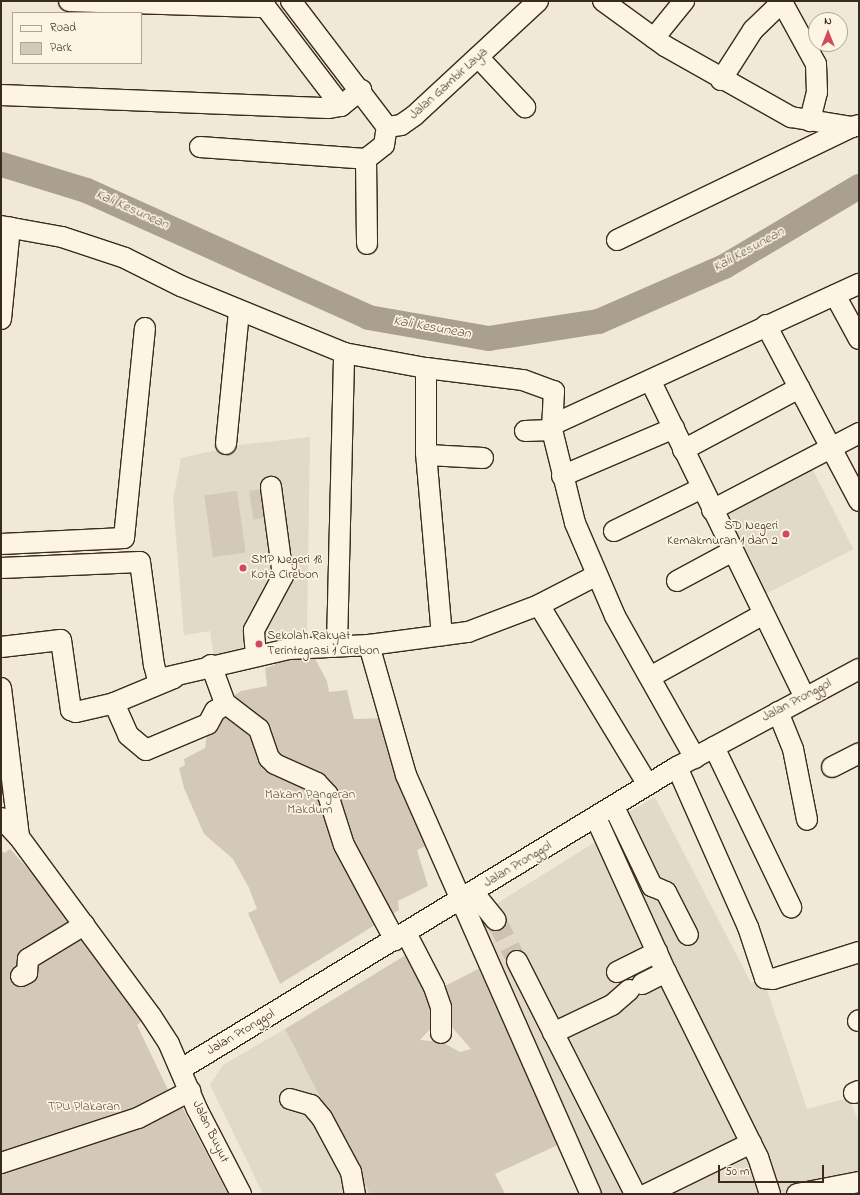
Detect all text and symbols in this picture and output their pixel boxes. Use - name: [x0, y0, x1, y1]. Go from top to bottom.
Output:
- legend: [12, 12, 142, 64]
- north arrow: [808, 12, 848, 52]
- text: N: [824, 13, 832, 29]
- text: Road: [50, 19, 76, 37]
- text: Park: [50, 39, 72, 57]
- street label: Jalan Gambir Laya: [407, 45, 491, 123]
- water label: Kali Kesunean: [93, 186, 171, 234]
- water label: Kali Kesunean: [711, 224, 787, 276]
- water label: Kali Kesunean: [392, 313, 472, 343]
- place label: SD Negeri Kemakmuran 1 dan 2: [667, 519, 778, 550]
- marker: SD Negeri Kemakmuran 1 dan 2: [781, 529, 791, 539]
- place label: SMP Negeri 18 Kota Cirebon: [251, 553, 322, 584]
- marker: SMP Negeri 18 Kota Cirebon: [238, 563, 248, 573]
- place label: Sekolah Rakyat Terintegrasi 1 Cirebon: [267, 629, 379, 660]
- marker: Sekolah Rakyat Terintegrasi 1 Cirebon: [254, 639, 264, 649]
- street label: Jalan Pronggol: [760, 676, 834, 726]
- park label: Makam Pangeran Makdum: [265, 788, 355, 819]
- street label: Jalan Pronggol: [481, 839, 555, 891]
- street label: Jalan Pronggol: [204, 1007, 278, 1059]
- street label: Jalan Buyut: [188, 1098, 232, 1166]
- park label: TPU Plakaran: [48, 1099, 120, 1115]
- scale bar: [720, 1157, 826, 1183]
- text: 50 m: [725, 1163, 749, 1181]

